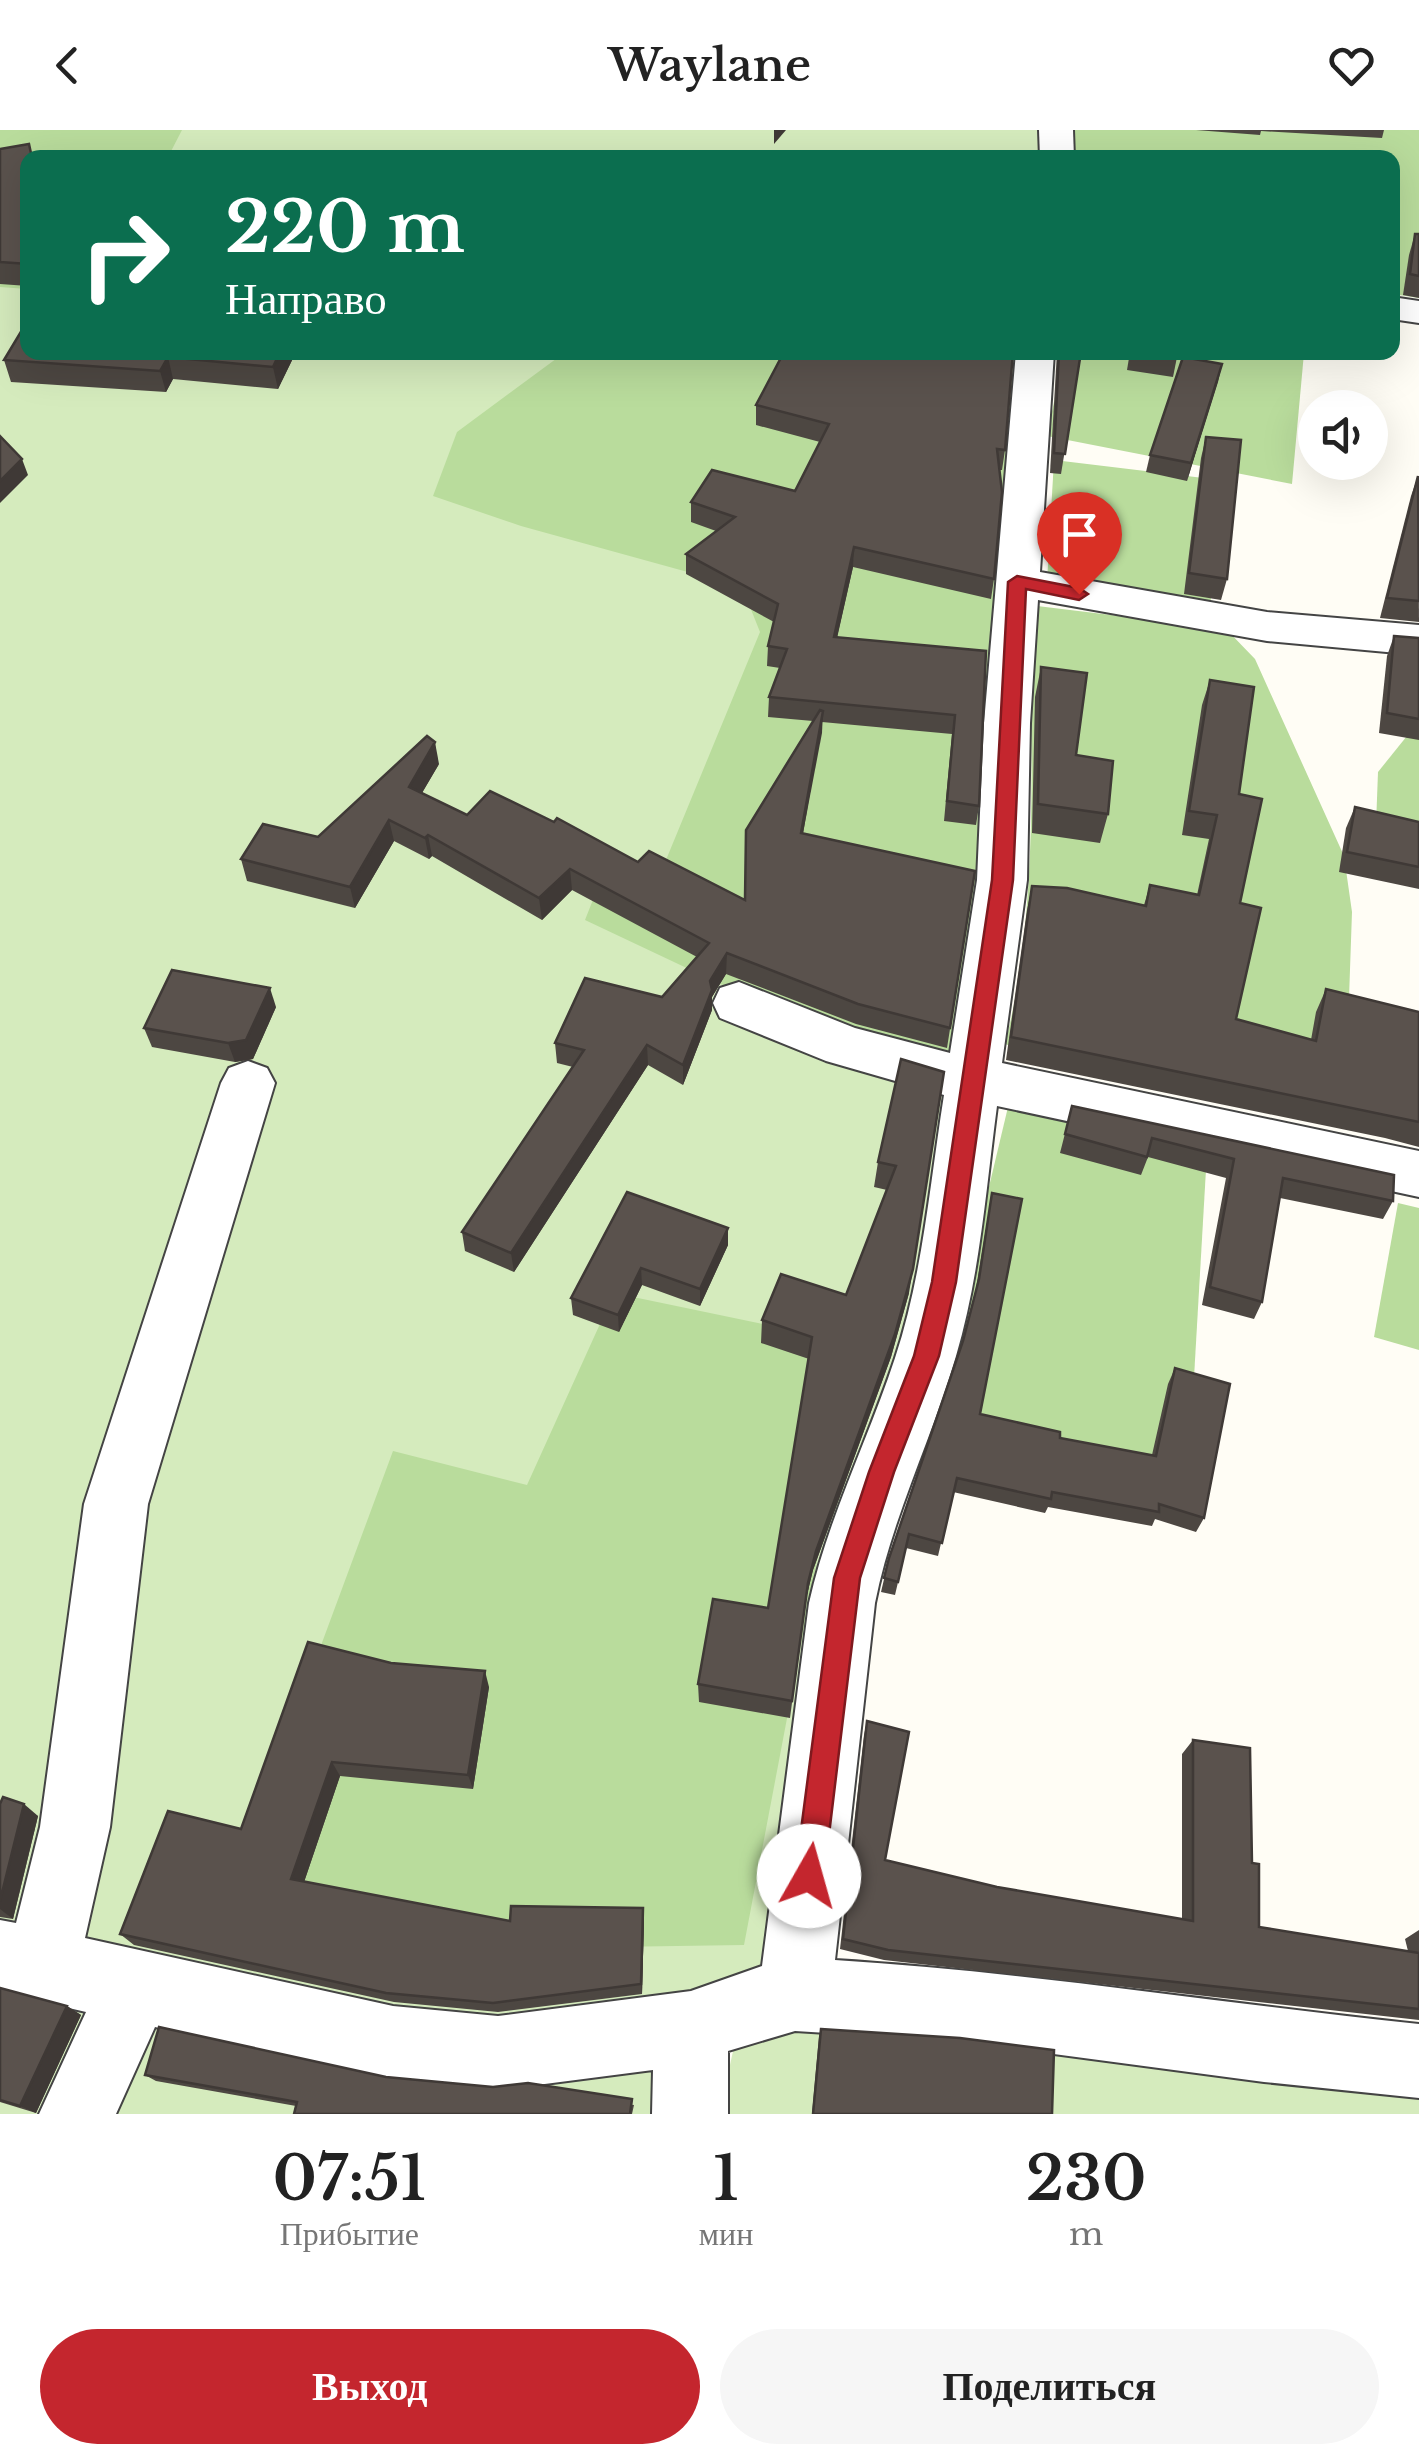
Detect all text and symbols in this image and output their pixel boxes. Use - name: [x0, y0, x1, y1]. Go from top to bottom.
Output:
- text: Waylane: [608, 37, 811, 93]
- icon: back: [40, 38, 95, 93]
- icon: heart: [1324, 38, 1379, 93]
- text: 220 m: [225, 184, 465, 271]
- icon: right: [60, 190, 190, 320]
- text: Направо: [225, 270, 387, 326]
- map controls: [1298, 390, 1388, 480]
- button: sound: [1298, 390, 1388, 480]
- pin: [1037, 492, 1122, 595]
- icon: arrive: [1052, 507, 1107, 562]
- position arrow: [757, 1824, 861, 1928]
- text: 07:51: [272, 2142, 426, 2216]
- text: 1: [713, 2142, 739, 2216]
- text: 230: [1026, 2142, 1146, 2216]
- text: Прибытие: [280, 2214, 419, 2254]
- text: мин: [699, 2214, 753, 2254]
- text: m: [1069, 2214, 1103, 2254]
- button: Выход: [40, 2329, 700, 2444]
- button: Поделиться: [720, 2329, 1379, 2444]

